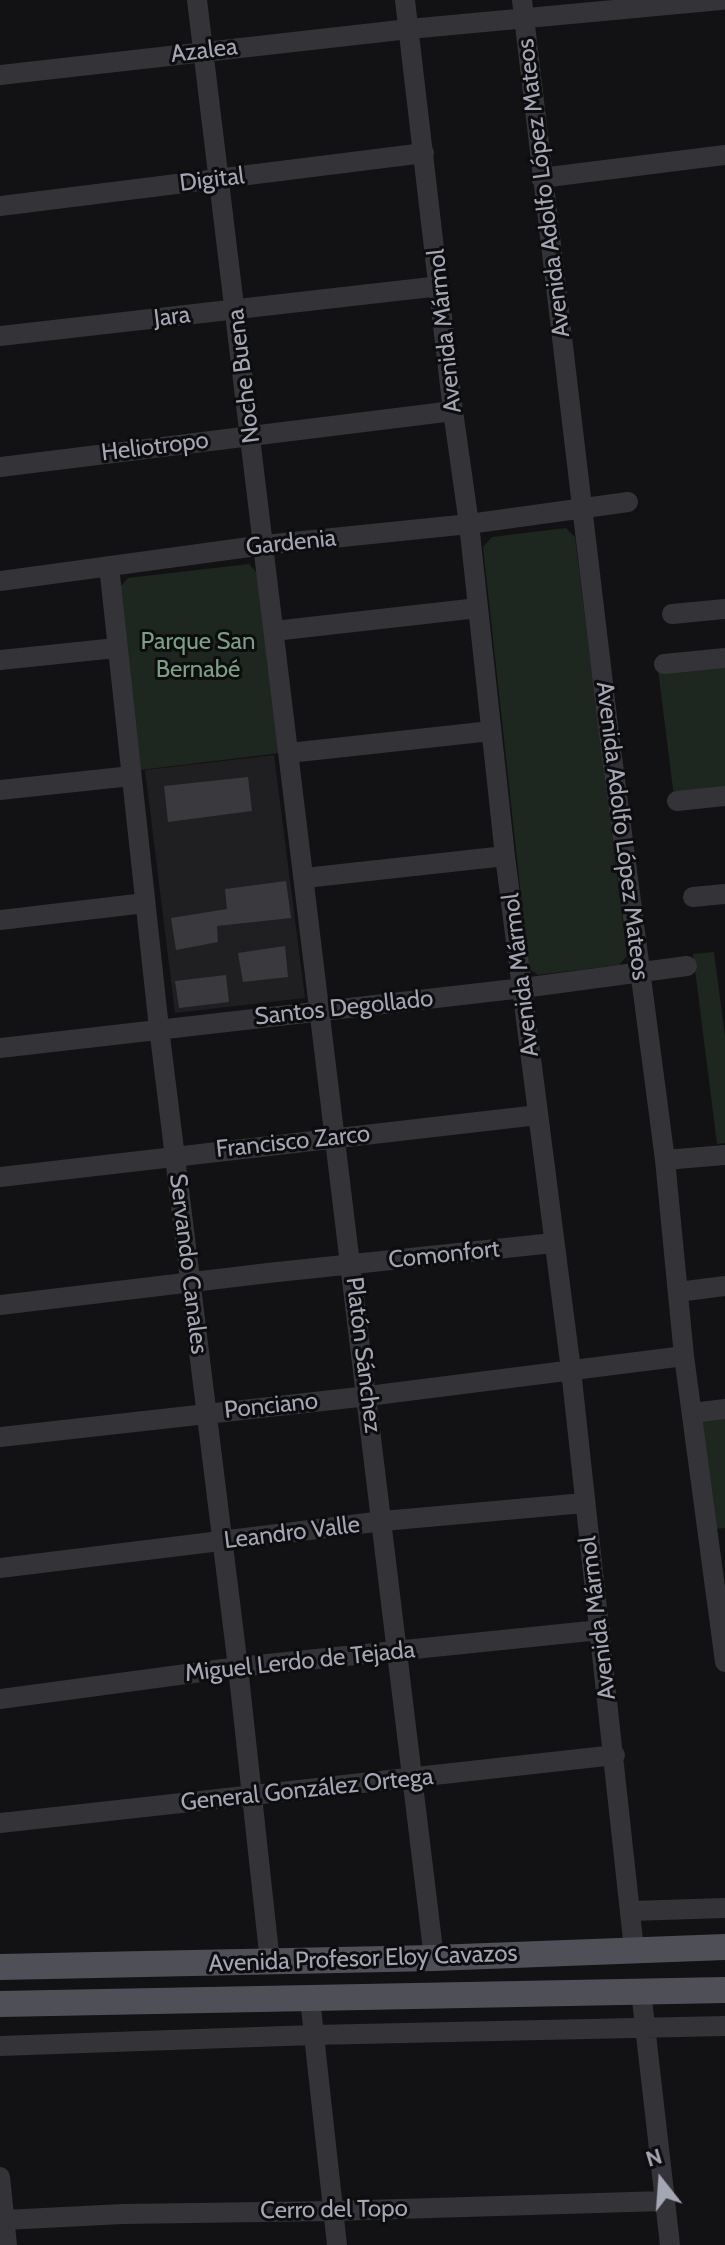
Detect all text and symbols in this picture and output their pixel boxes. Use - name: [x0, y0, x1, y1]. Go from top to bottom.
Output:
- street label: Azalea: [169, 33, 239, 69]
- street label: Avenida Adolfo López Mateos: [511, 37, 577, 339]
- street label: Digital: [178, 162, 246, 198]
- street label: Avenida Mármol: [422, 247, 468, 415]
- street label: Jara: [152, 300, 192, 334]
- street label: Noche Buena: [221, 307, 267, 445]
- street label: Heliotropo: [100, 426, 210, 468]
- street label: Gardenia: [244, 524, 338, 562]
- park label: Parque San Bernabé: [141, 628, 255, 684]
- street label: Avenida Adolfo López Mateos: [589, 680, 655, 982]
- street label: Avenida Mármol: [497, 891, 545, 1059]
- street label: Santos Degollado: [253, 984, 435, 1032]
- street label: Francisco Zarco: [215, 1120, 371, 1164]
- street label: Servando Canales: [163, 1172, 213, 1356]
- street label: Comonfort: [387, 1235, 501, 1275]
- street label: Platón Sánchez: [339, 1275, 387, 1435]
- street label: Ponciano: [223, 1387, 319, 1425]
- street label: Leandro Valle: [222, 1510, 362, 1556]
- street label: Avenida Mármol: [574, 1534, 622, 1702]
- street label: Miguel Lerdo de Tejada: [184, 1636, 416, 1688]
- street label: General González Ortega: [179, 1762, 435, 1818]
- street label: Avenida Profesor Eloy Cavazos: [208, 1939, 518, 1979]
- north arrow: [621, 2141, 701, 2221]
- text: N: [642, 2142, 665, 2173]
- street label: Cerro del Topo: [260, 2194, 408, 2226]

